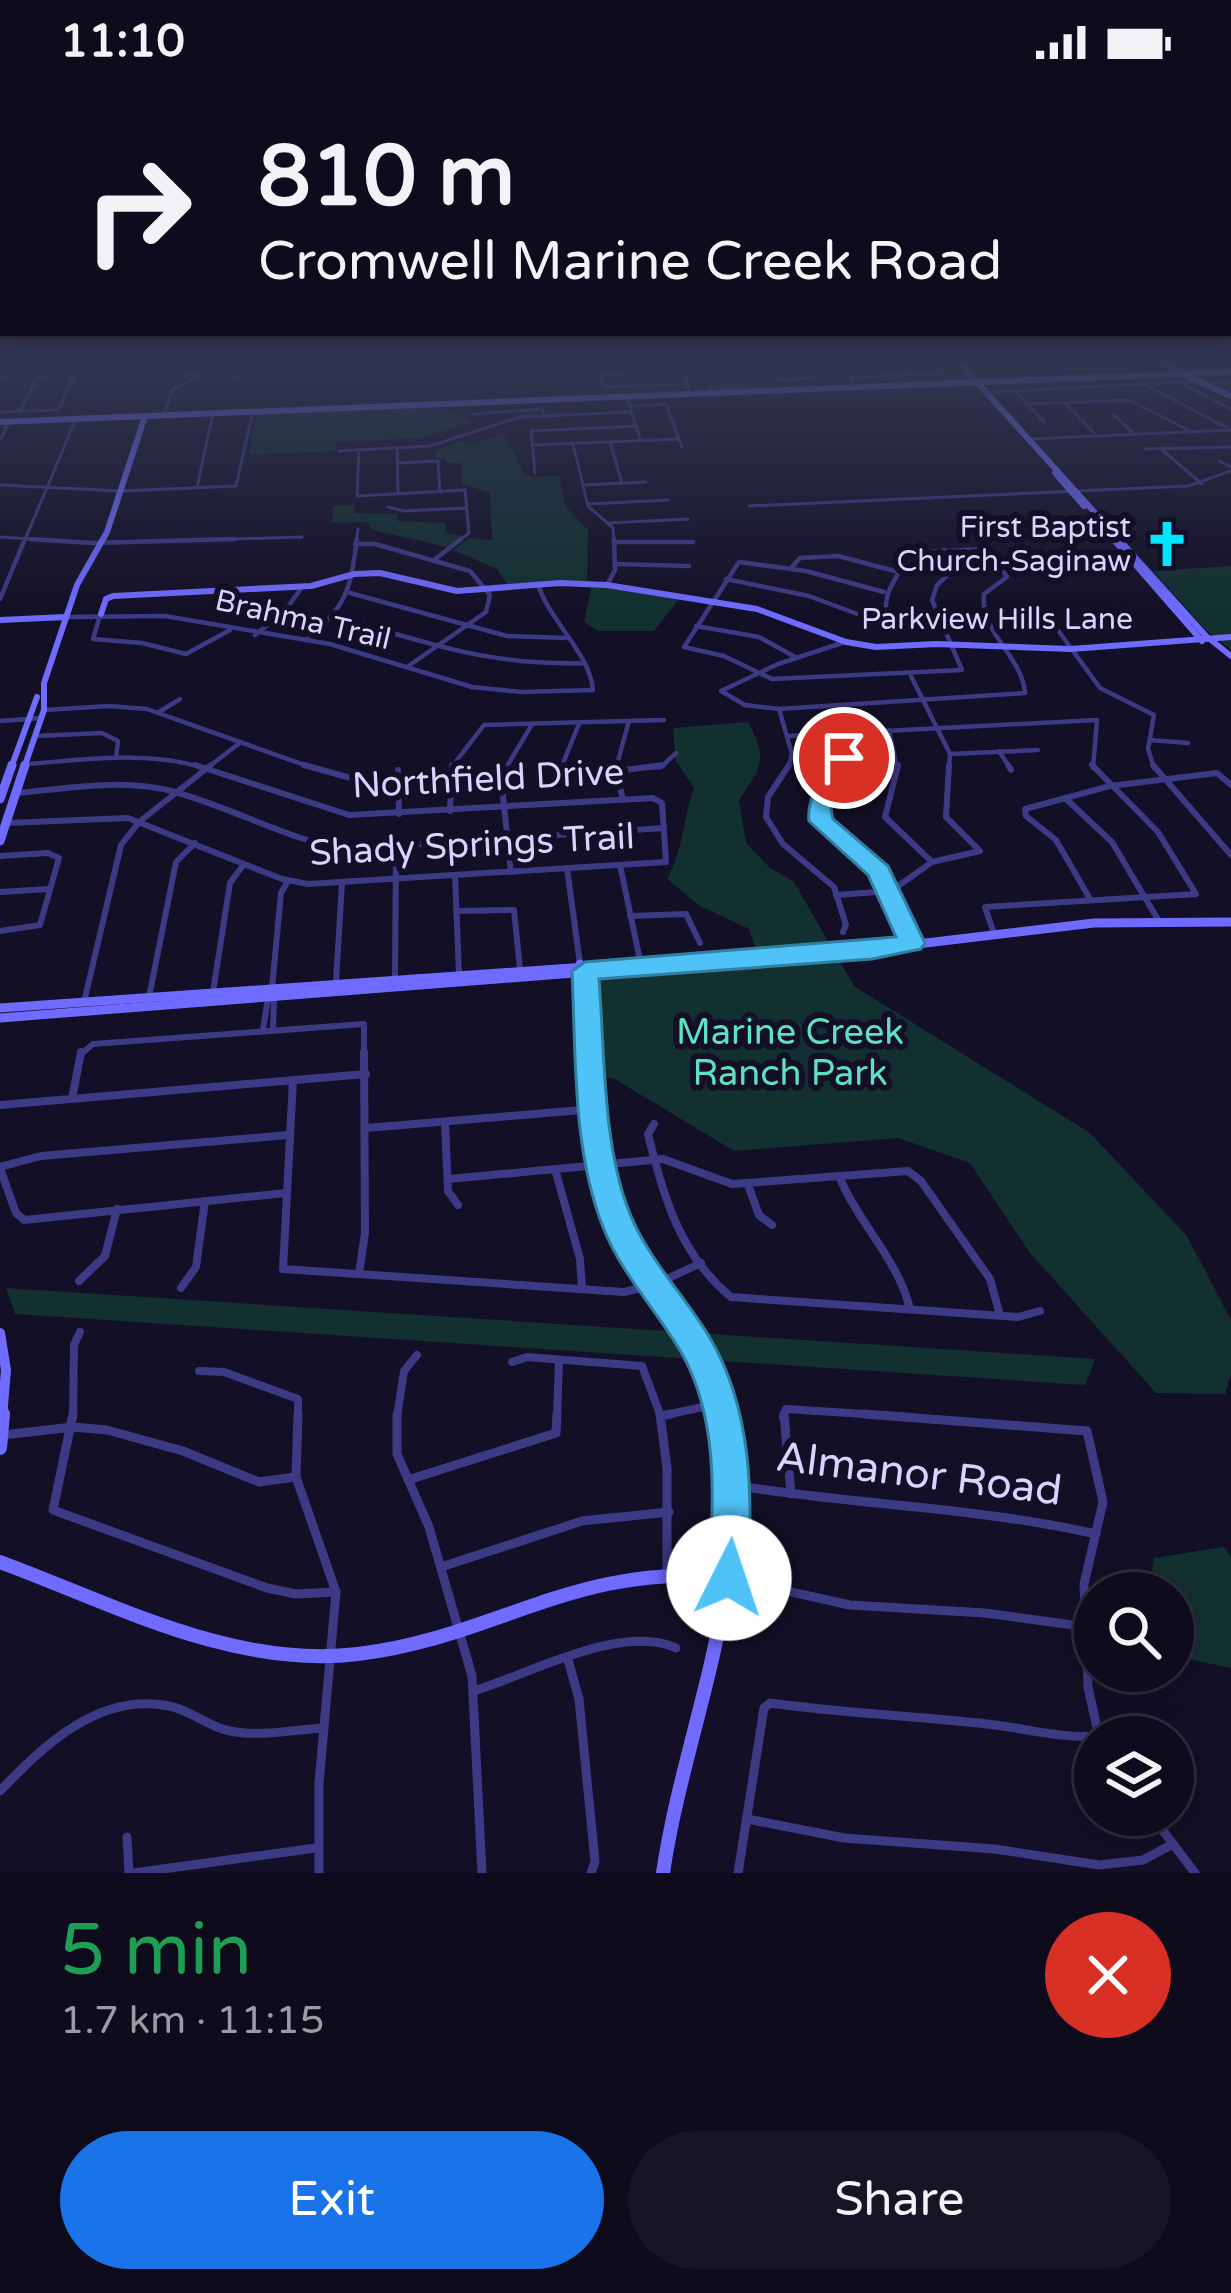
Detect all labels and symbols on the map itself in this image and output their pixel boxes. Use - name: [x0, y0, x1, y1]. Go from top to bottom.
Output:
- place label: First Baptist Church-Saginaw: [896, 509, 1131, 580]
- church icon: First Baptist Church-Saginaw: [1142, 519, 1192, 569]
- street label: Brahma Trail: [212, 582, 394, 658]
- street label: Parkview Hills Lane: [861, 601, 1133, 638]
- pin: [793, 707, 895, 809]
- street label: Northfield Drive: [351, 750, 625, 808]
- street label: Shady Springs Trail: [308, 815, 636, 875]
- park label: Marine Creek Ranch Park: [676, 1011, 904, 1095]
- street label: Almanor Road: [773, 1431, 1065, 1517]
- position arrow: [666, 1515, 792, 1641]

